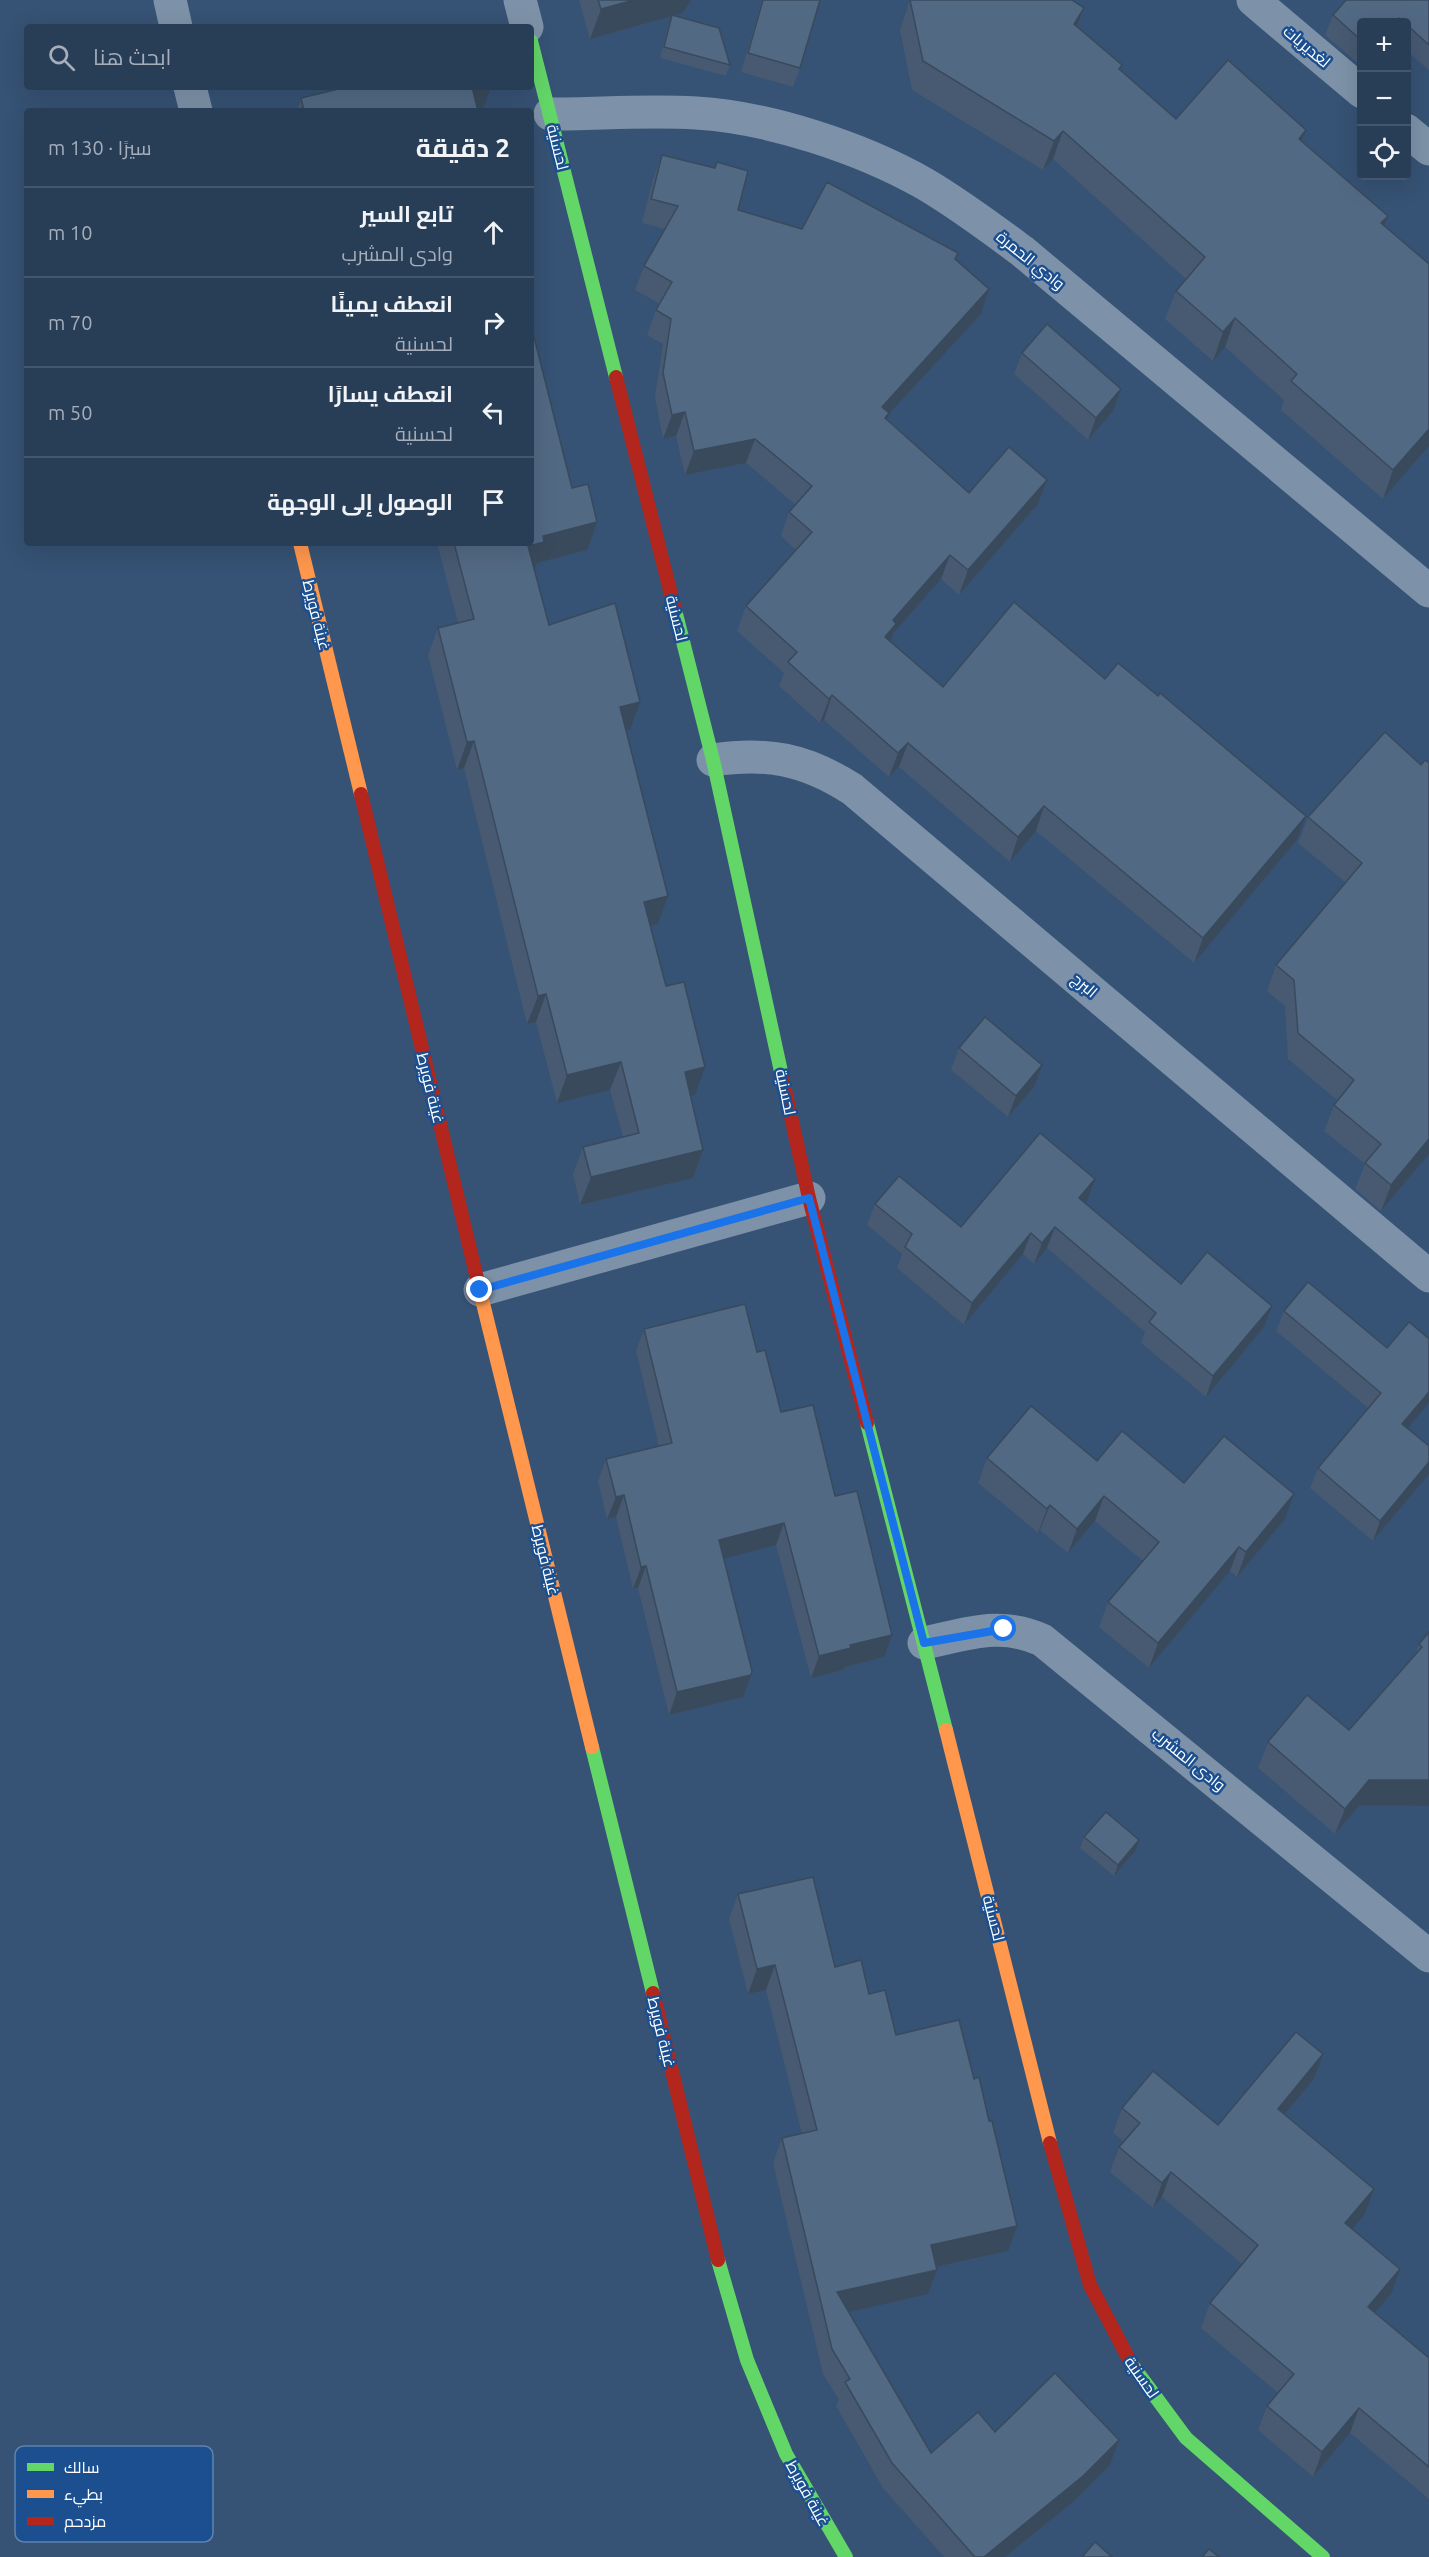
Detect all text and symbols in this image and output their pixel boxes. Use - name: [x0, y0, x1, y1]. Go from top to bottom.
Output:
- map controls: [1357, 18, 1411, 180]
- button: +: [1357, 18, 1411, 72]
- street label: لغديريات: [1279, 21, 1334, 71]
- search box: [24, 24, 534, 90]
- icon: search: [45, 41, 78, 74]
- text: ابحث هنا: [93, 44, 172, 69]
- button: −: [1357, 72, 1411, 126]
- street label: لحسنية: [543, 122, 572, 172]
- button: locate: [1357, 126, 1411, 180]
- text: 2 دقيقة: [416, 133, 510, 162]
- text: سيرًا · 130 m: [48, 136, 152, 159]
- text: تابع السير: [360, 201, 453, 226]
- icon: ahead: [477, 216, 510, 249]
- text: 10 m: [48, 221, 92, 244]
- street label: وادي الحمرة: [990, 227, 1069, 297]
- text: وادى المشرب: [342, 242, 453, 265]
- text: انعطف يمينًا: [331, 291, 453, 316]
- icon: right: [477, 306, 510, 339]
- text: 70 m: [48, 311, 92, 334]
- text: لحسنية: [395, 332, 453, 355]
- text: انعطف يسارًا: [328, 381, 453, 406]
- icon: left: [477, 396, 510, 429]
- text: 50 m: [48, 401, 92, 424]
- text: لحسنية: [395, 422, 453, 445]
- icon: arrive: [477, 486, 510, 519]
- text: الوصول إلى الوجهة: [267, 489, 453, 514]
- street label: غينة فويرط: [299, 578, 334, 652]
- street label: لحسنية: [662, 593, 691, 643]
- street label: البرج: [1067, 969, 1101, 1003]
- street label: غينة فويرط: [413, 1051, 448, 1125]
- street label: لحسنية: [771, 1067, 800, 1117]
- route end: [466, 1276, 492, 1302]
- street label: غينة فويرط: [528, 1523, 563, 1597]
- route start: [990, 1615, 1016, 1641]
- street label: وادى المشرب: [1147, 1724, 1229, 1796]
- street label: لحسنية: [979, 1893, 1008, 1943]
- street label: غينة فويرط: [644, 1995, 679, 2069]
- street label: لحسنية: [1120, 2353, 1163, 2402]
- legend: [15, 2446, 213, 2542]
- street label: غينة فويرط: [782, 2457, 833, 2529]
- text: سالك: [64, 2458, 99, 2476]
- text: بطيء: [64, 2485, 103, 2508]
- text: مزدحم: [64, 2512, 106, 2533]

